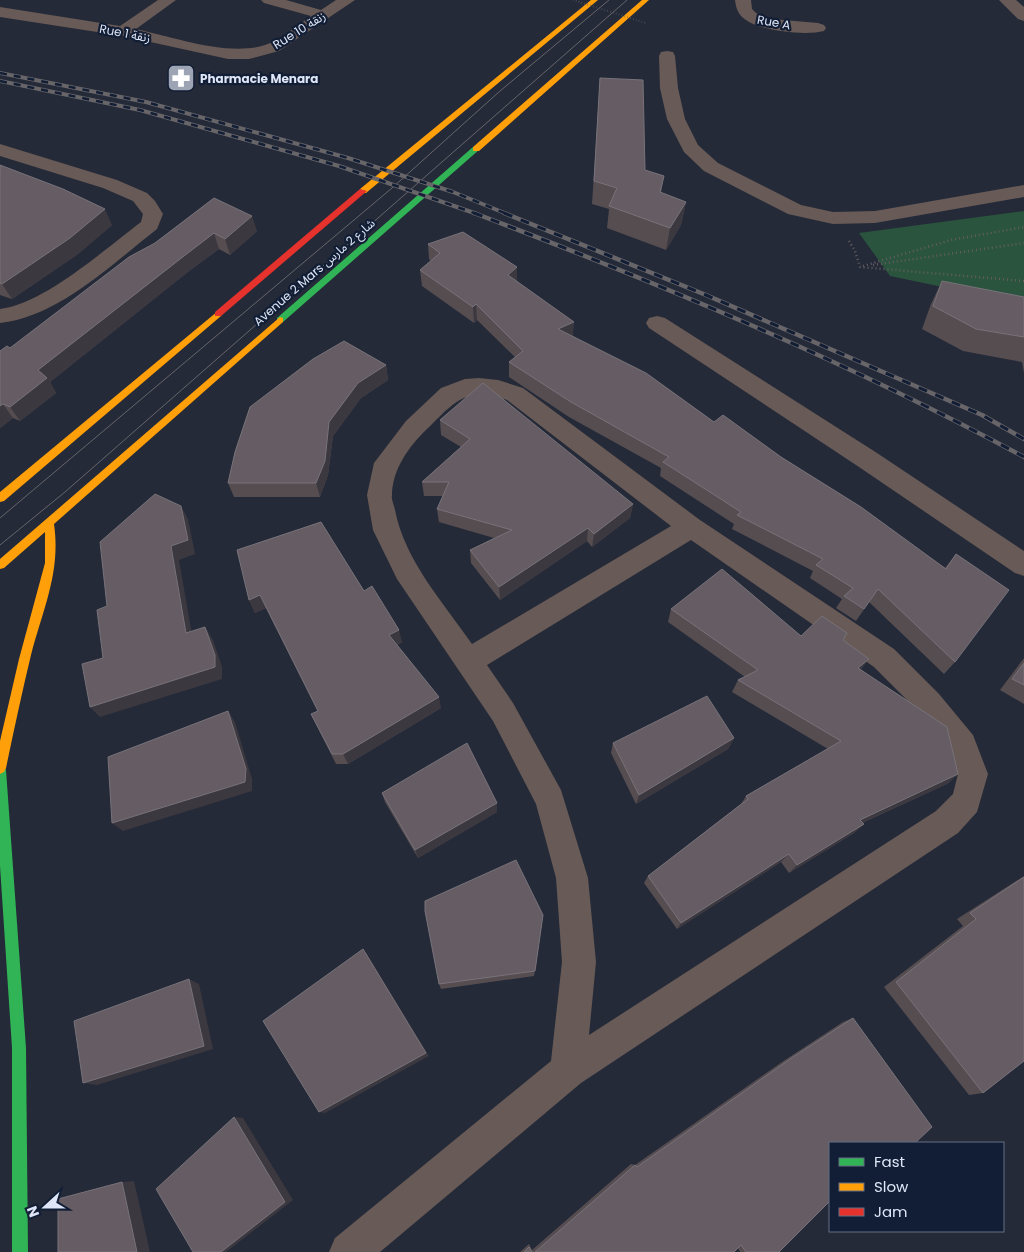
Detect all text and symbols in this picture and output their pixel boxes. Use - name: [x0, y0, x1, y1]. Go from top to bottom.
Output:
- street label: Rue 10 زنقة: [269, 7, 329, 53]
- street label: Rue A: [756, 11, 792, 33]
- street label: Rue 1 زنقة: [98, 20, 152, 46]
- pharmacy icon: Pharmacie Menara: [166, 63, 196, 93]
- place label: Pharmacie Menara: [200, 70, 318, 87]
- street label: Avenue 2 Mars شارع 2 مارس: [250, 214, 379, 330]
- legend: [829, 1142, 1004, 1232]
- text: Fast: [874, 1151, 905, 1172]
- text: Slow: [874, 1176, 909, 1197]
- north arrow: [20, 1182, 70, 1232]
- text: Jam: [874, 1201, 908, 1222]
- text: N: [22, 1203, 44, 1220]

